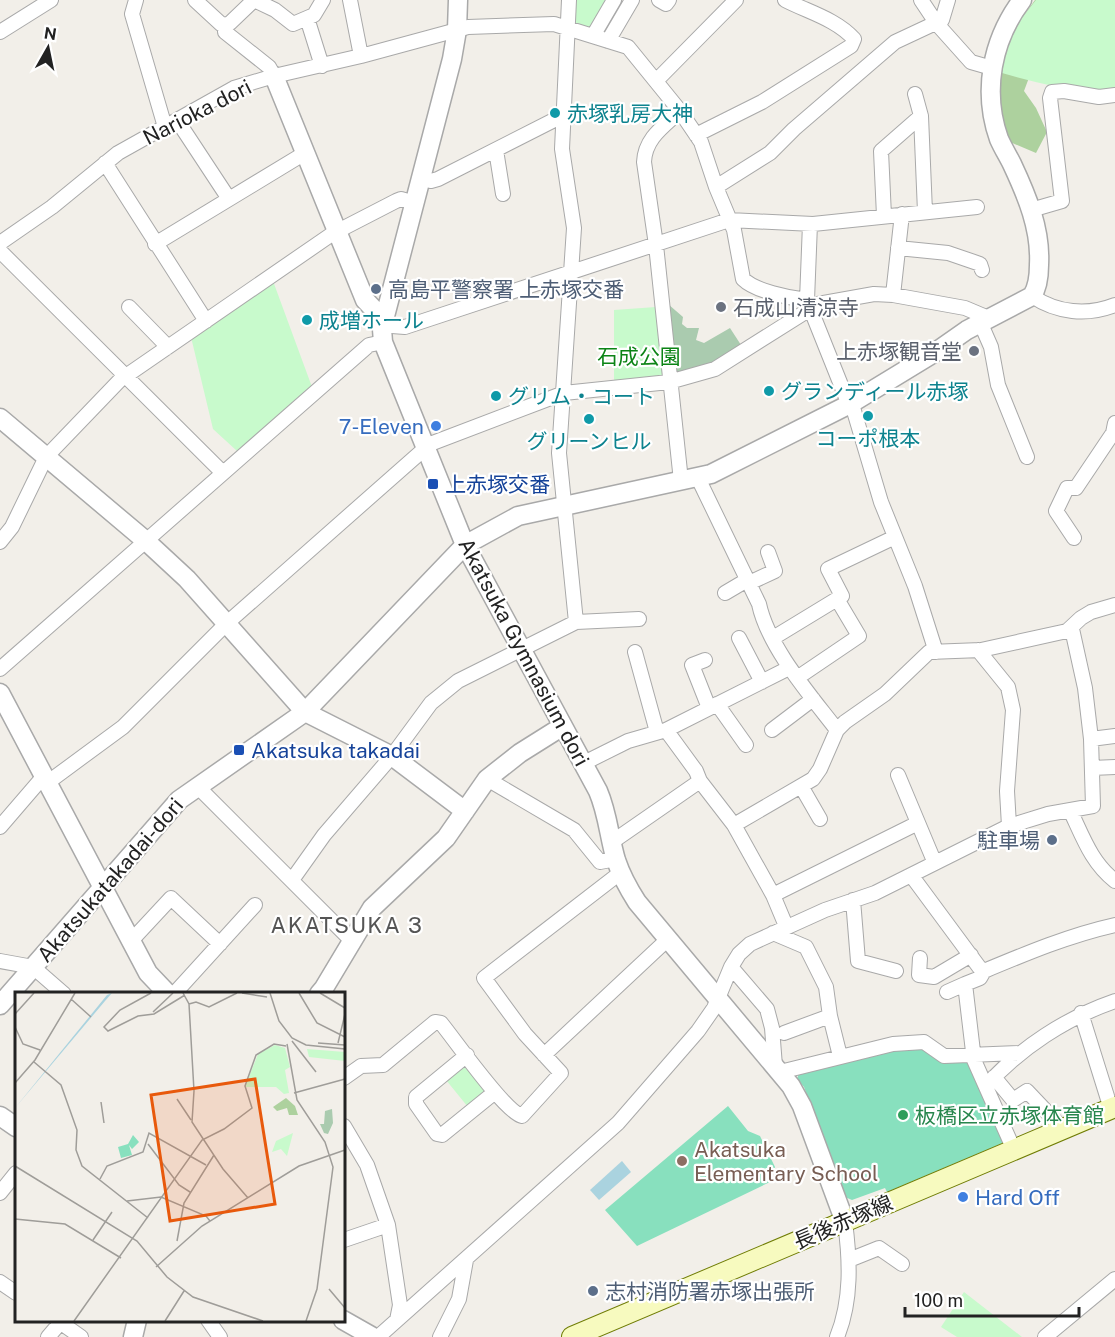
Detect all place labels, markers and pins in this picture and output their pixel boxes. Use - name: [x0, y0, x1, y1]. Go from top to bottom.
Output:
- place label: 赤塚乳房大神: [567, 101, 693, 126]
- marker: 赤塚乳房大神: [548, 106, 562, 120]
- place label: 高島平警察署 上赤塚交番: [388, 277, 624, 302]
- marker: 高島平警察署 上赤塚交番: [369, 282, 383, 296]
- place label: 石成山清涼寺: [733, 295, 859, 320]
- marker: 石成山清涼寺: [714, 300, 728, 314]
- place label: 成増ホール: [319, 308, 424, 333]
- marker: 成増ホール: [300, 313, 314, 327]
- place label: 上赤塚観音堂: [836, 339, 962, 364]
- marker: 上赤塚観音堂: [967, 344, 981, 358]
- place label: グランディール赤塚: [781, 379, 969, 404]
- place label: グリム・コート: [508, 384, 655, 409]
- marker: グランディール赤塚: [762, 384, 776, 398]
- marker: グリム・コート: [489, 389, 503, 403]
- marker: コーポ根本: [861, 409, 875, 423]
- marker: グリーンヒル: [582, 412, 596, 426]
- place label: 7-Eleven: [339, 414, 424, 439]
- marker: 7-Eleven: [429, 419, 443, 433]
- place label: コーポ根本: [816, 426, 921, 451]
- place label: グリーンヒル: [527, 429, 651, 454]
- place label: 上赤塚交番: [445, 472, 550, 497]
- marker: 上赤塚交番: [426, 477, 440, 491]
- place label: Akatsuka takadai: [251, 738, 420, 763]
- marker: Akatsuka takadai: [232, 743, 246, 757]
- place label: 駐車場: [977, 828, 1040, 853]
- marker: 駐車場: [1045, 833, 1059, 847]
- place label: 板橋区立赤塚体育館: [915, 1103, 1104, 1128]
- marker: 板橋区立赤塚体育館: [896, 1108, 910, 1122]
- place label: Akatsuka Elementary School: [694, 1137, 878, 1186]
- marker: Akatsuka Elementary School: [675, 1154, 689, 1168]
- place label: Hard Off: [975, 1185, 1060, 1210]
- marker: Hard Off: [956, 1190, 970, 1204]
- place label: 志村消防署赤塚出張所: [605, 1279, 815, 1304]
- marker: 志村消防署赤塚出張所: [586, 1284, 600, 1298]

